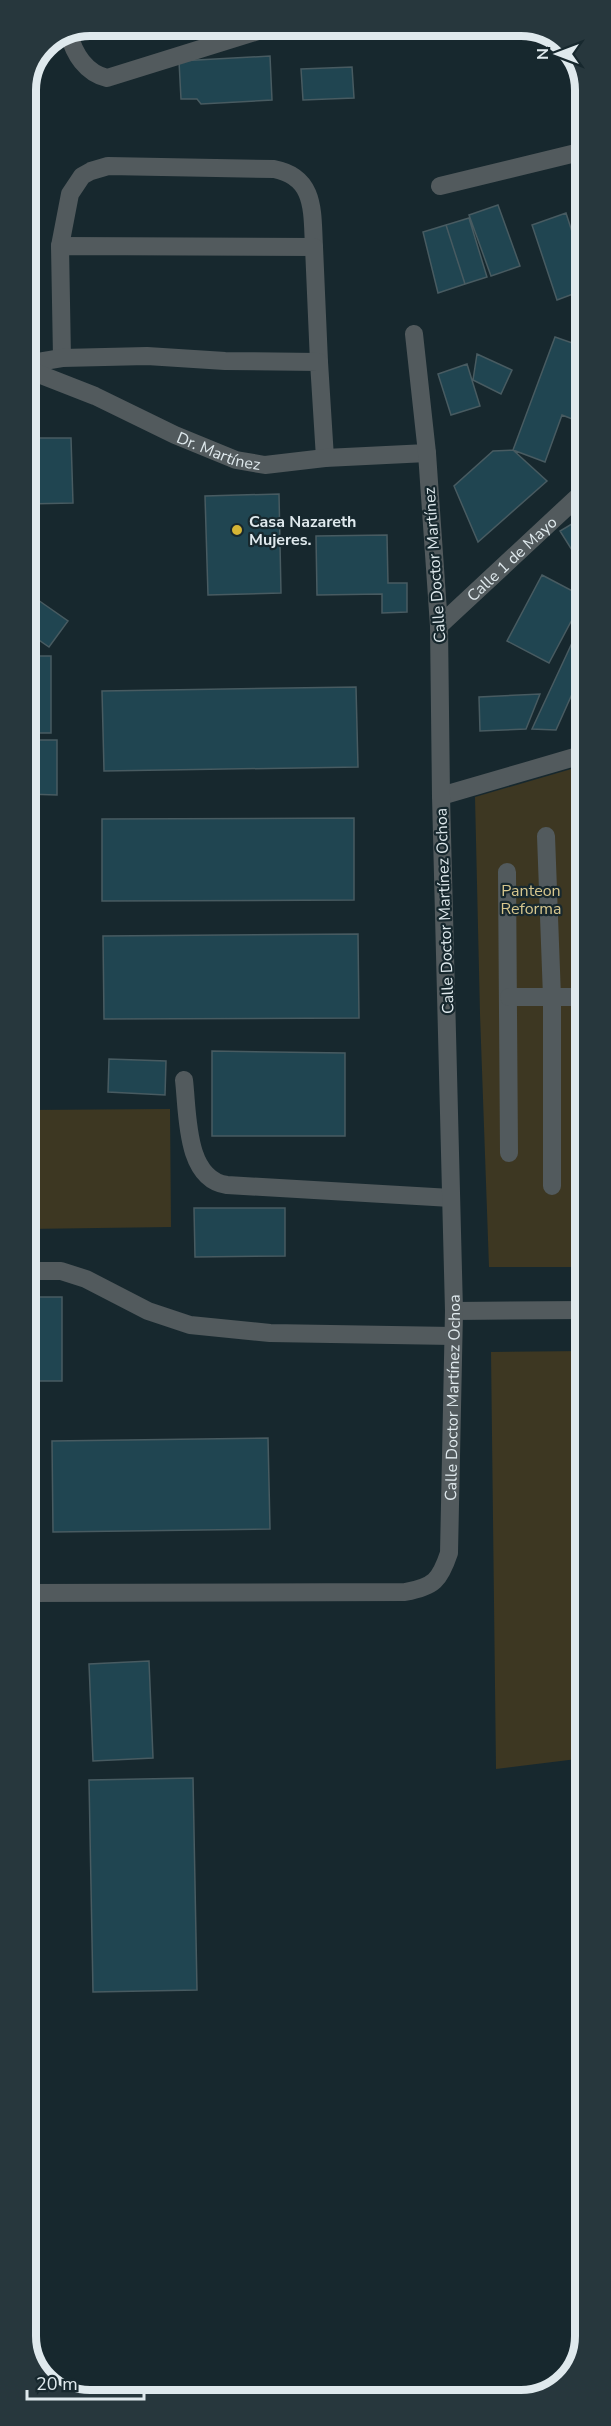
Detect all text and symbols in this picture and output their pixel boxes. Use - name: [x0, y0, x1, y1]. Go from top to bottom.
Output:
- north arrow: [527, 24, 587, 84]
- text: N: [532, 48, 554, 60]
- street label: Dr. Martínez: [173, 427, 262, 476]
- street label: Calle Doctor Martínez: [419, 486, 451, 644]
- place label: Casa Nazareth Mujeres.: [249, 511, 356, 551]
- street label: Calle 1 de Mayo: [462, 512, 562, 607]
- marker: Casa Nazareth Mujeres.: [230, 523, 244, 537]
- street label: Calle Doctor Martínez Ochoa: [430, 807, 460, 1014]
- park label: Panteon Reforma: [501, 880, 561, 920]
- street label: Calle Doctor Martínez Ochoa: [440, 1294, 466, 1501]
- scale bar: [27, 2363, 144, 2401]
- text: 20 m: [36, 2372, 78, 2396]

